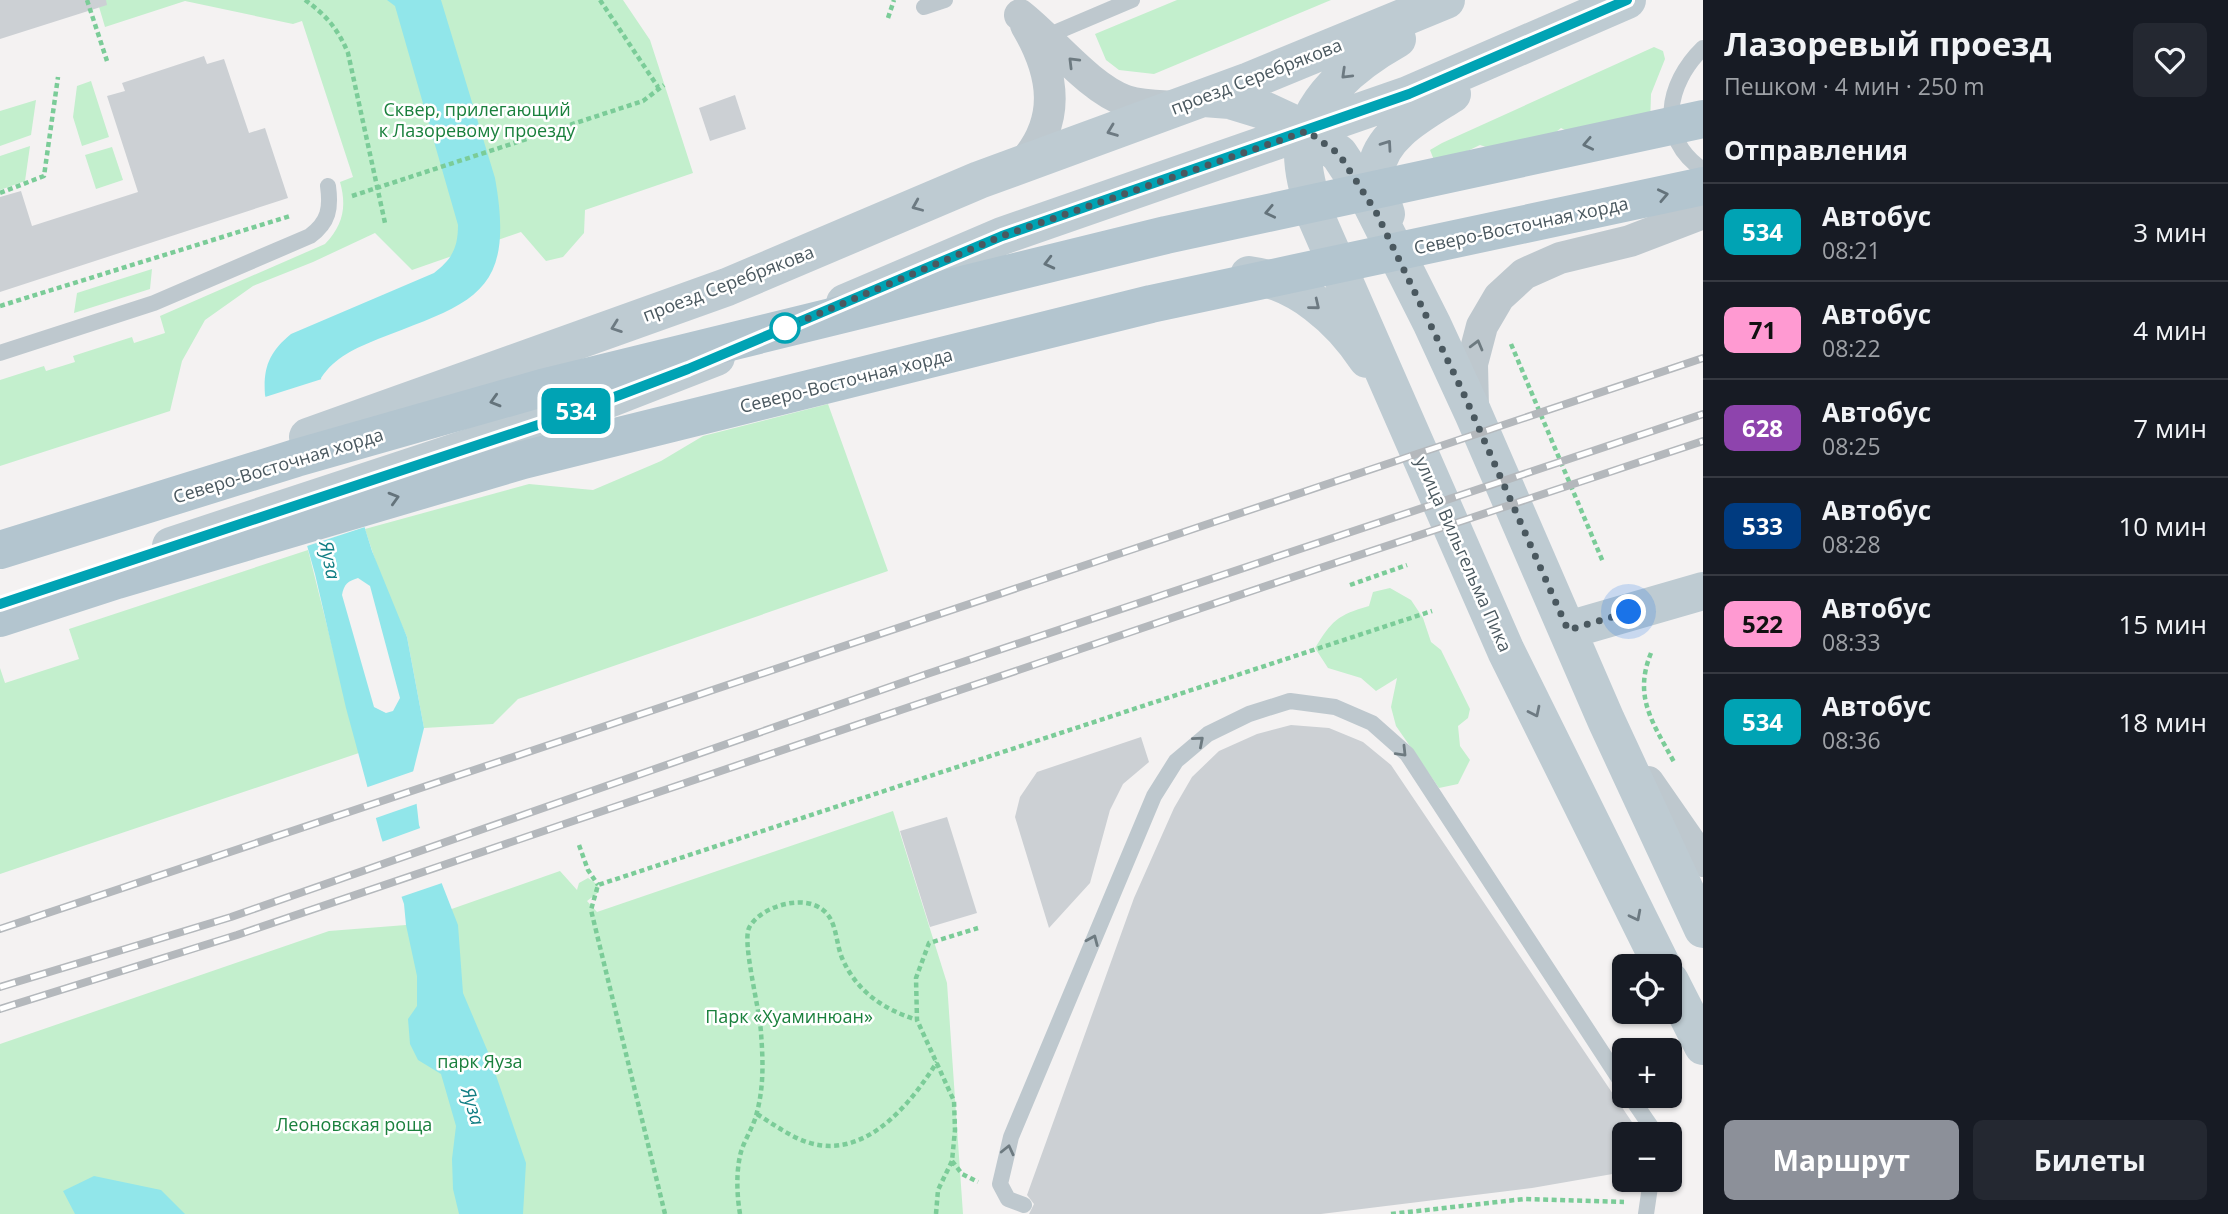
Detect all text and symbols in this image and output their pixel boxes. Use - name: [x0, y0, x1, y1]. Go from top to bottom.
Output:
- text: Лазоревый проезд: [1724, 21, 2051, 66]
- button: heart: [2133, 23, 2207, 97]
- street label: проезд Серебрякова: [1167, 32, 1345, 120]
- one-way arrow: [1069, 58, 1081, 70]
- one-way arrow: [1341, 66, 1354, 79]
- text: Пешком · 4 мин · 250 m: [1724, 70, 1985, 102]
- park label: Сквер, прилегающий к Лазоревому проезду: [379, 97, 576, 142]
- one-way arrow: [1107, 123, 1119, 137]
- text: Отправления: [1724, 132, 1908, 168]
- one-way arrow: [1582, 135, 1594, 150]
- one-way arrow: [1379, 140, 1391, 153]
- one-way arrow: [1657, 189, 1669, 203]
- street label: Северо-Восточная хорда: [1412, 191, 1630, 259]
- one-way arrow: [911, 198, 924, 212]
- text: Автобус: [1822, 198, 1931, 234]
- one-way arrow: [1264, 204, 1276, 218]
- text: 3 мин: [2133, 214, 2207, 250]
- text: 534: [1742, 215, 1783, 248]
- text: 08:21: [1822, 234, 1881, 266]
- street label: проезд Серебрякова: [639, 239, 817, 327]
- one-way arrow: [1043, 255, 1055, 269]
- one-way arrow: [1308, 296, 1320, 309]
- text: Автобус: [1822, 296, 1931, 332]
- text: 4 мин: [2133, 312, 2207, 348]
- unlabelled marker: [770, 313, 800, 343]
- text: 71: [1749, 313, 1776, 346]
- one-way arrow: [611, 319, 623, 333]
- text: 08:22: [1822, 332, 1881, 364]
- one-way arrow: [1469, 339, 1483, 351]
- street label: Северо-Восточная хорда: [737, 342, 955, 418]
- line badge: 534: [536, 388, 616, 434]
- one-way arrow: [489, 393, 501, 408]
- text: 534: [555, 394, 597, 427]
- text: Автобус: [1822, 394, 1931, 430]
- text: 7 мин: [2133, 410, 2207, 446]
- text: 628: [1742, 411, 1783, 444]
- street label: Северо-Восточная хорда: [170, 422, 386, 508]
- text: 08:25: [1822, 430, 1881, 462]
- street label: улица Вильгельма Пика: [1410, 453, 1518, 655]
- one-way arrow: [387, 492, 399, 507]
- text: Автобус: [1822, 492, 1931, 528]
- text: 10 мин: [2118, 508, 2207, 544]
- text: 533: [1742, 509, 1783, 542]
- text: 08:28: [1822, 528, 1881, 560]
- water label: Яуза: [313, 537, 347, 582]
- text: Автобус: [1822, 590, 1931, 626]
- your location: [1611, 594, 1646, 629]
- text: 15 мин: [2118, 606, 2207, 642]
- text: 522: [1742, 607, 1783, 640]
- text: 08:33: [1822, 626, 1881, 658]
- text: Автобус: [1822, 688, 1931, 724]
- text: 18 мин: [2118, 704, 2207, 740]
- one-way arrow: [1527, 705, 1541, 717]
- text: 534: [1742, 705, 1783, 738]
- text: 08:36: [1822, 724, 1881, 756]
- one-way arrow: [1191, 737, 1204, 750]
- one-way arrow: [1394, 743, 1407, 756]
- one-way arrow: [1628, 909, 1642, 921]
- one-way arrow: [1085, 935, 1099, 947]
- map controls: [1612, 954, 1682, 1192]
- button: locate: [1612, 954, 1682, 1024]
- park label: Парк «Хуаминюан»: [705, 1004, 873, 1028]
- button: +: [1612, 1038, 1682, 1108]
- park label: парк Яуза: [437, 1049, 523, 1073]
- water label: Яуза: [455, 1083, 491, 1129]
- park label: Леоновская роща: [276, 1112, 432, 1136]
- button: Маршрут: [1724, 1120, 1959, 1200]
- button: Билеты: [1973, 1120, 2207, 1200]
- button: −: [1612, 1122, 1682, 1192]
- one-way arrow: [999, 1144, 1014, 1156]

